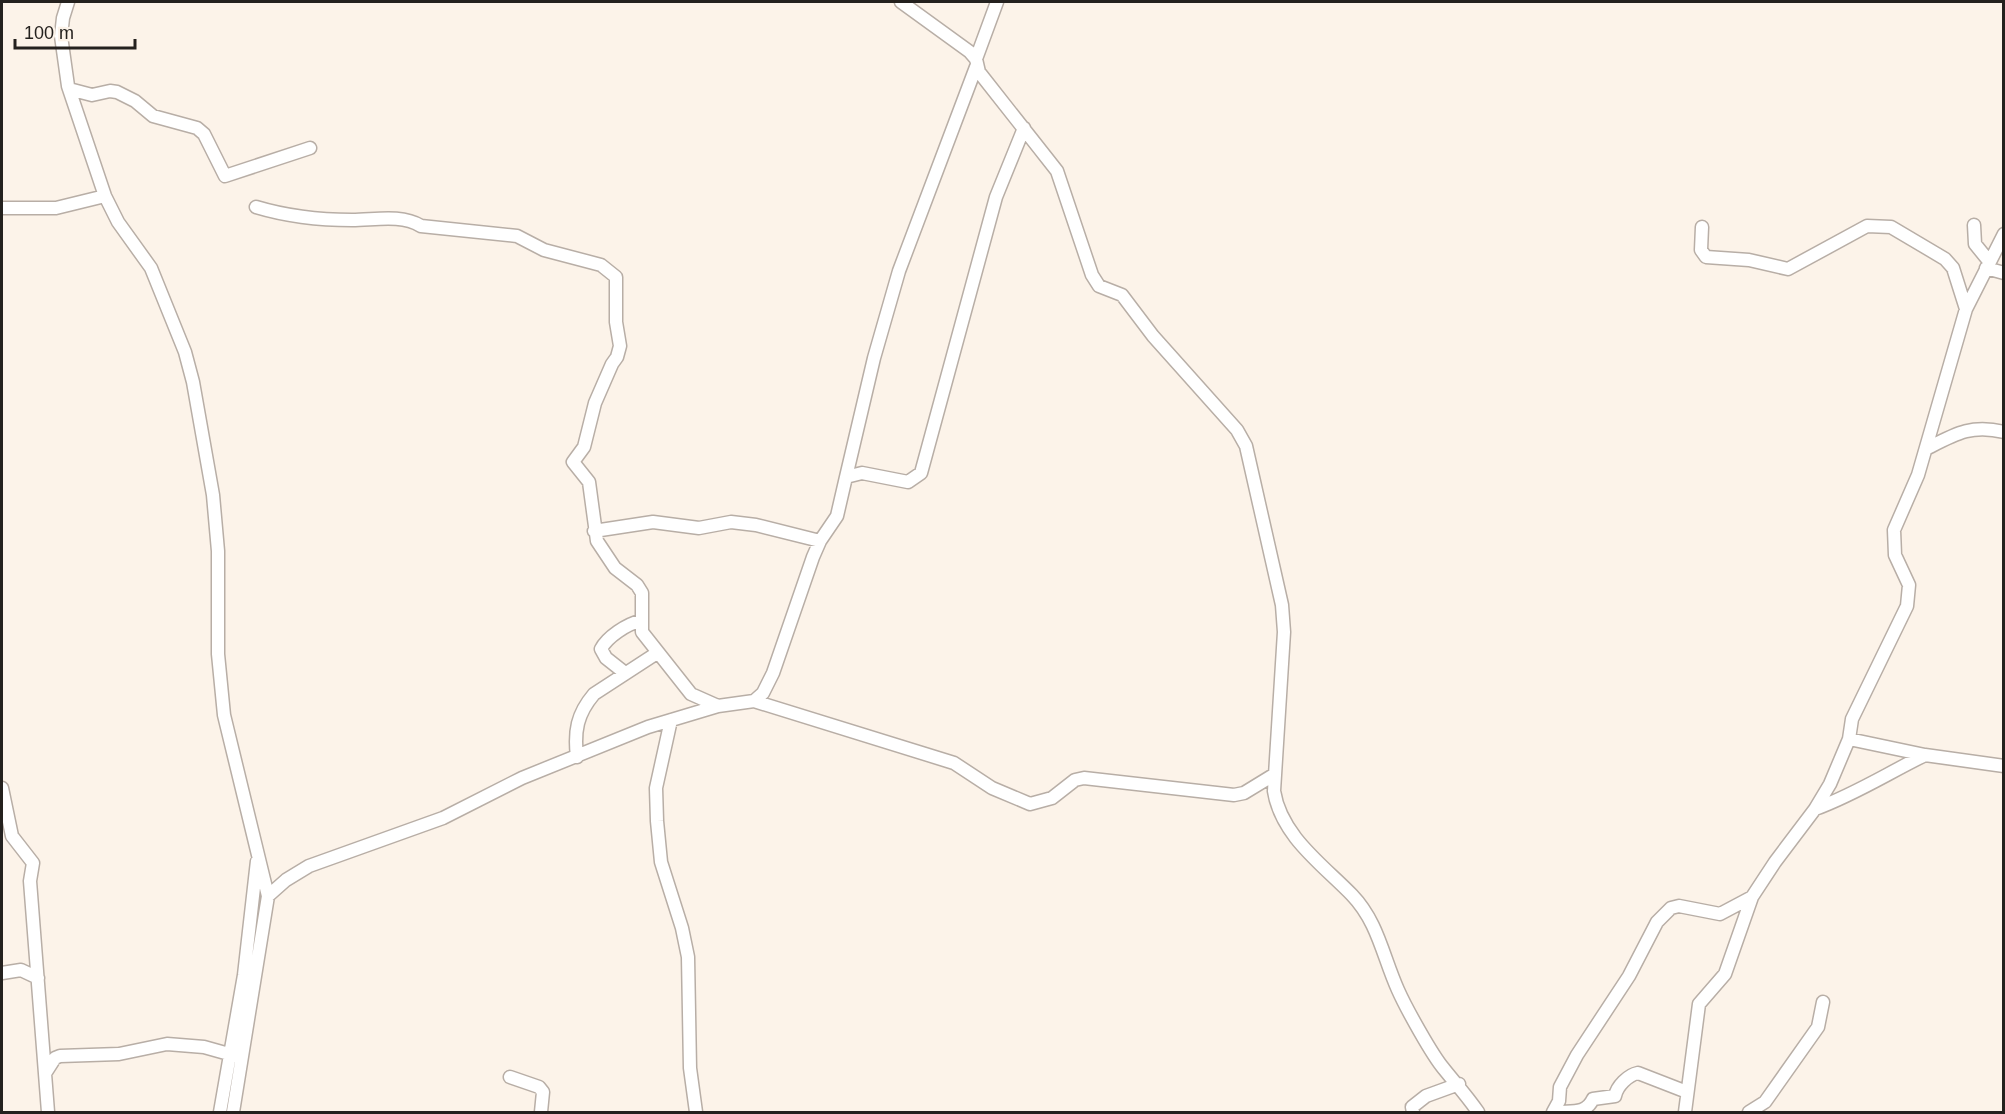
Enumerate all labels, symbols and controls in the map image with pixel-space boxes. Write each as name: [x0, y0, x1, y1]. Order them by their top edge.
scale bar: [15, 12, 135, 50]
text: 100 m: [24, 23, 74, 43]

